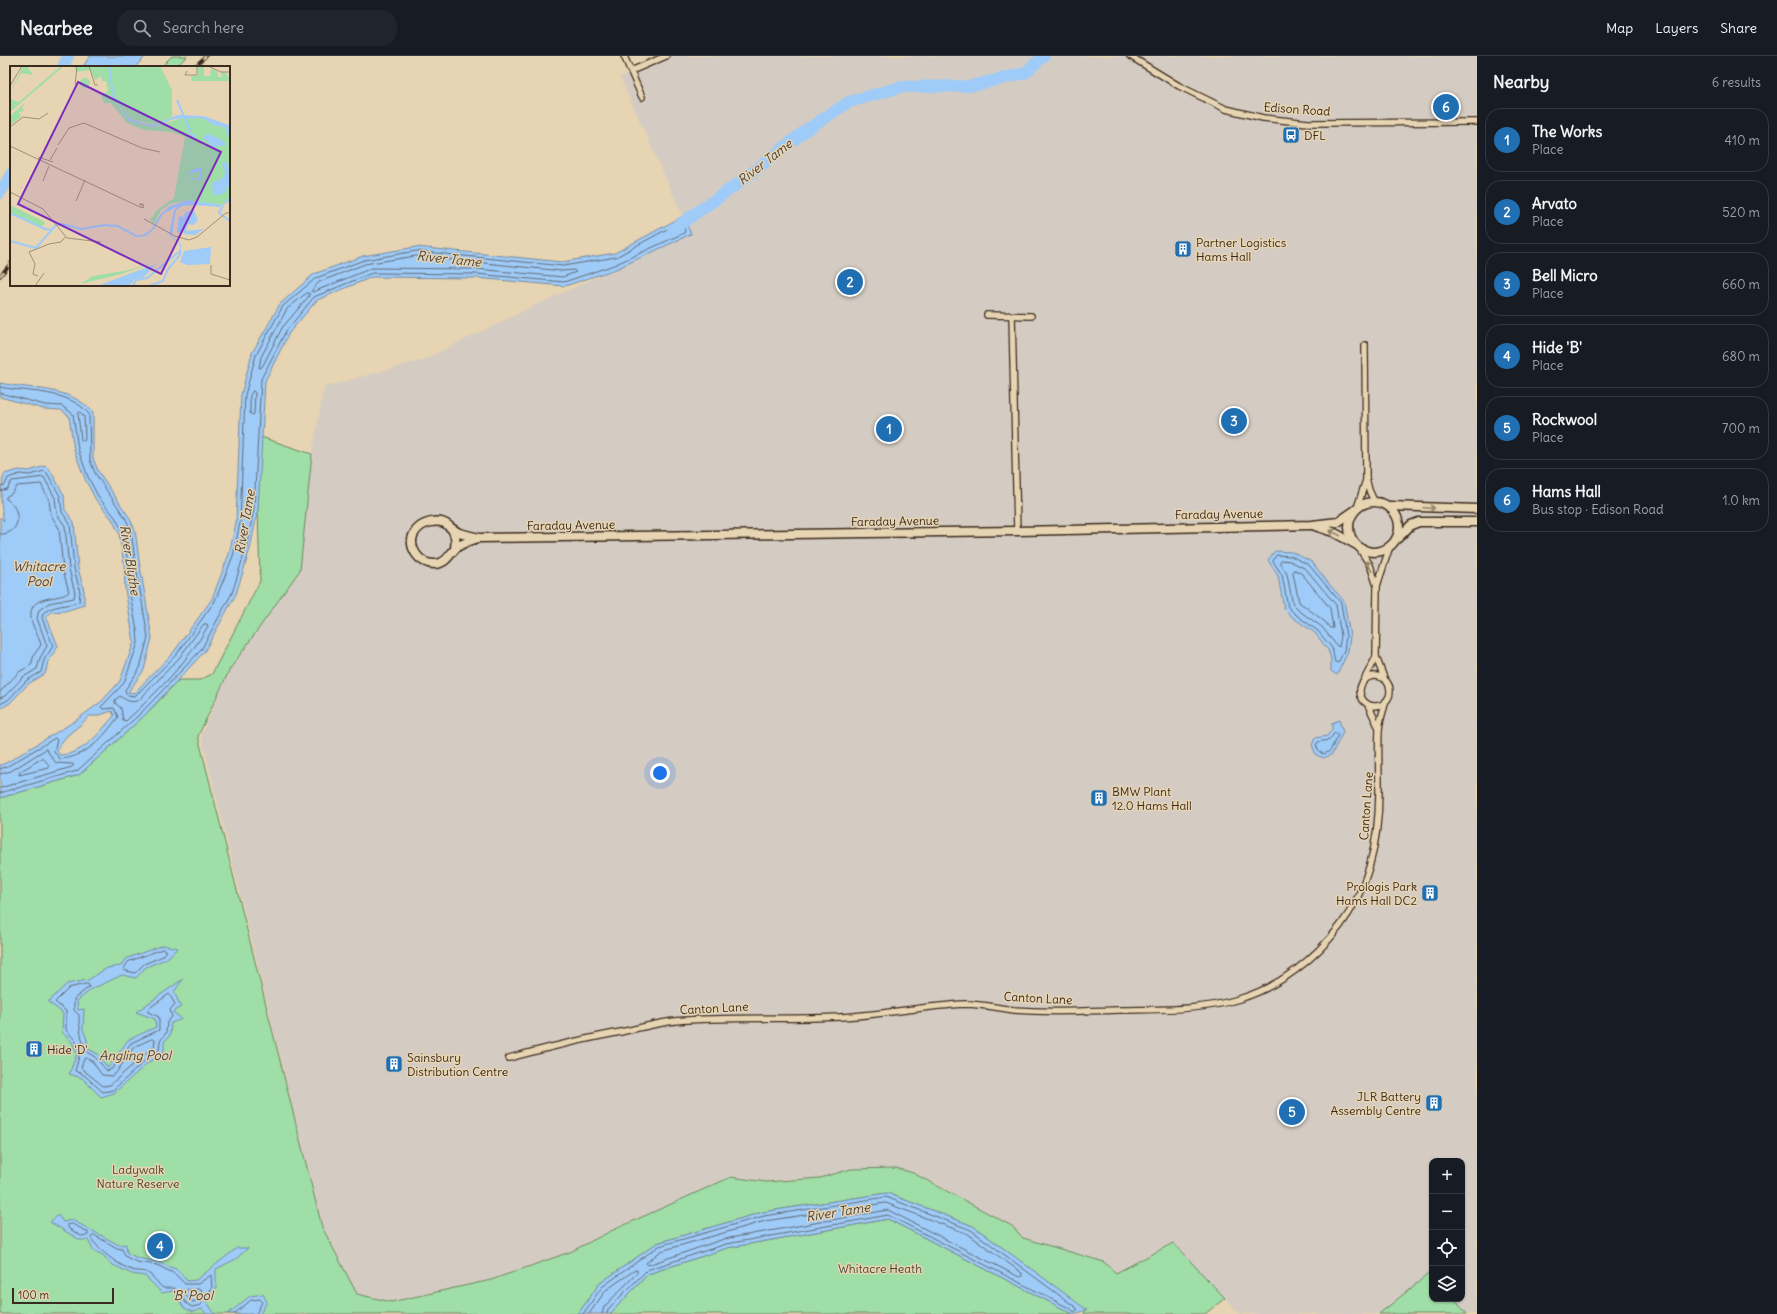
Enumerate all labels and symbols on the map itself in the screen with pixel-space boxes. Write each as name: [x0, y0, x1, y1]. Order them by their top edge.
inset map: [10, 66, 230, 286]
pin: 6: [1433, 92, 1459, 122]
street label: Edison Road: [1263, 99, 1331, 119]
bus stop icon: DFL: [1281, 125, 1301, 145]
place label: DFL: [1304, 128, 1326, 143]
water label: River Tame: [734, 135, 796, 189]
place label: Partner Logistics Hams Hall: [1196, 235, 1286, 264]
building icon: Partner Logistics Hams Hall: [1173, 239, 1193, 259]
water label: River Tame: [416, 247, 483, 271]
pin: 2: [837, 267, 863, 297]
pin: 3: [1221, 406, 1247, 436]
pin: 1: [876, 414, 902, 444]
water label: River Tame: [231, 488, 259, 555]
one-way arrow: [1422, 504, 1435, 512]
street label: Faraday Avenue: [1175, 506, 1263, 522]
street label: Faraday Avenue: [851, 513, 939, 529]
street label: Faraday Avenue: [527, 517, 615, 533]
water label: River Blythe: [116, 524, 144, 597]
one-way arrow: [1330, 529, 1342, 536]
water label: Whitacre Pool: [13, 558, 66, 590]
one-way arrow: [1365, 561, 1372, 573]
your location: [650, 763, 670, 783]
street label: Canton Lane: [1356, 771, 1376, 841]
place label: BMW Plant 12.0 Hams Hall: [1112, 784, 1192, 813]
building icon: BMW Plant 12.0 Hams Hall: [1089, 788, 1109, 808]
place label: Prologis Park Hams Hall DC2: [1336, 879, 1417, 908]
building icon: Prologis Park Hams Hall DC2: [1420, 883, 1440, 903]
street label: Canton Lane: [1003, 989, 1073, 1007]
street label: Canton Lane: [679, 999, 749, 1017]
building icon: Hide 'D': [24, 1039, 44, 1059]
place label: Hide 'D': [47, 1042, 88, 1057]
water label: Angling Pool: [99, 1047, 173, 1064]
place label: Sainsbury Distribution Centre: [407, 1050, 508, 1079]
building icon: Sainsbury Distribution Centre: [384, 1054, 404, 1074]
place label: JLR Battery Assembly Centre: [1330, 1089, 1421, 1118]
building icon: JLR Battery Assembly Centre: [1424, 1093, 1444, 1113]
pin: 5: [1279, 1097, 1305, 1127]
park label: Ladywalk Nature Reserve: [97, 1162, 179, 1191]
water label: River Tame: [805, 1198, 872, 1225]
pin: 4: [147, 1231, 173, 1261]
park label: Whitacre Heath: [838, 1261, 922, 1276]
scale bar: [12, 1286, 114, 1305]
water label: 'B' Pool: [171, 1287, 215, 1304]

